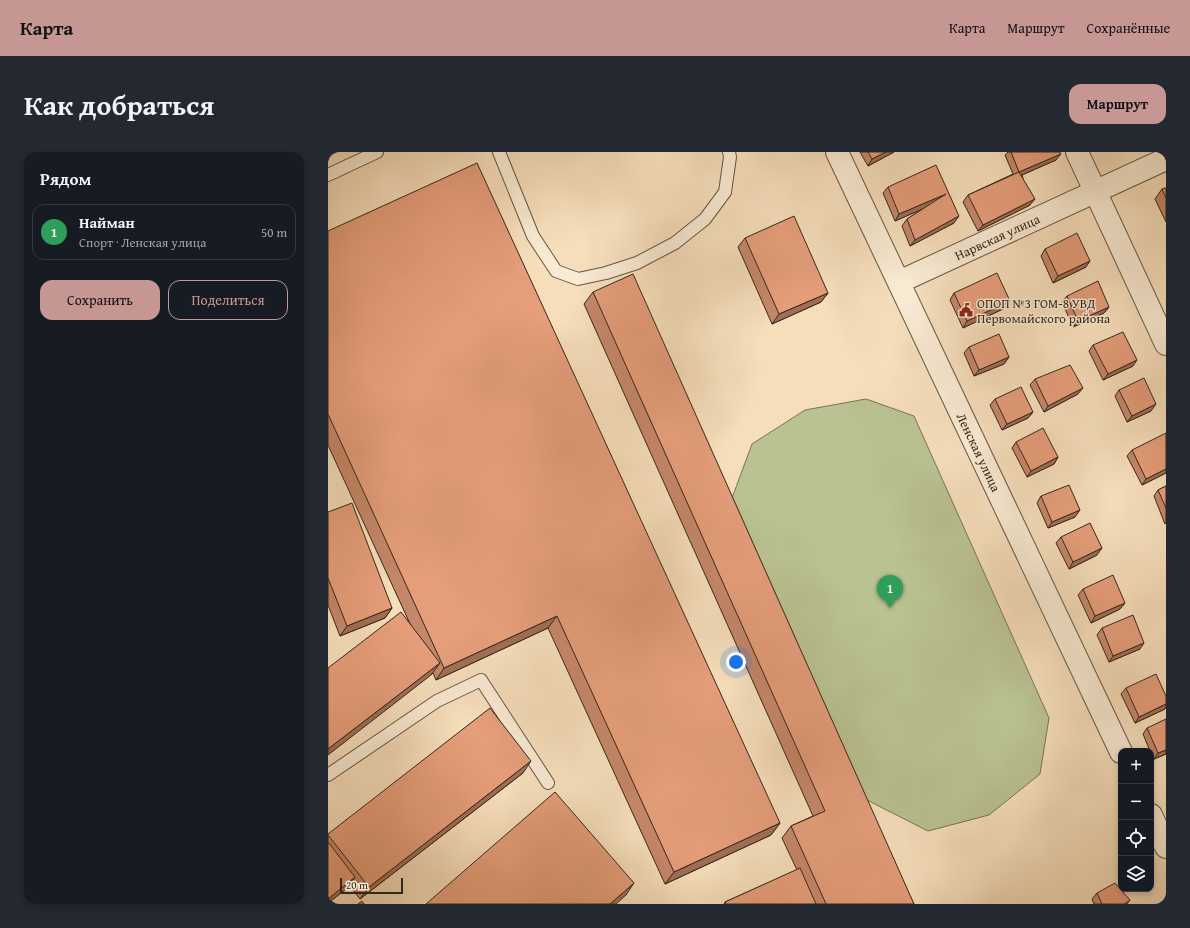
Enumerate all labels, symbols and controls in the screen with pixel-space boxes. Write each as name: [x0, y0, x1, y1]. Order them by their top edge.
text: Карта: [20, 14, 73, 42]
text: Карта: [949, 18, 985, 38]
text: Маршрут: [1007, 18, 1065, 38]
text: Сохранённые: [1087, 18, 1170, 38]
text: Как добраться: [24, 84, 214, 125]
button: Маршрут: [1069, 84, 1166, 124]
text: Рядом: [40, 166, 91, 191]
street label: Нарвская улица: [952, 209, 1043, 265]
text: Найман: [79, 212, 135, 233]
text: 1: [51, 223, 57, 242]
text: 50 m: [261, 223, 287, 242]
text: Спорт · Ленская улица: [79, 233, 206, 252]
button: Сохранить: [40, 280, 160, 320]
button: Поделиться: [168, 280, 288, 320]
place label: ОПОП №3 ГОМ-8 УВД Первомайского района: [977, 294, 1111, 328]
public building icon: ОПОП №3 ГОМ-8 УВД Первомайского района: [958, 302, 974, 318]
street label: Ленская улица: [952, 409, 1006, 495]
pin: 1: [877, 575, 903, 608]
your location: [726, 652, 746, 672]
map controls: [1118, 748, 1154, 892]
button: +: [1118, 748, 1154, 784]
button: −: [1118, 784, 1154, 820]
button: locate: [1118, 820, 1154, 856]
button: layers: [1118, 856, 1154, 892]
scale bar: [340, 876, 403, 895]
text: 20 m: [346, 877, 368, 893]

